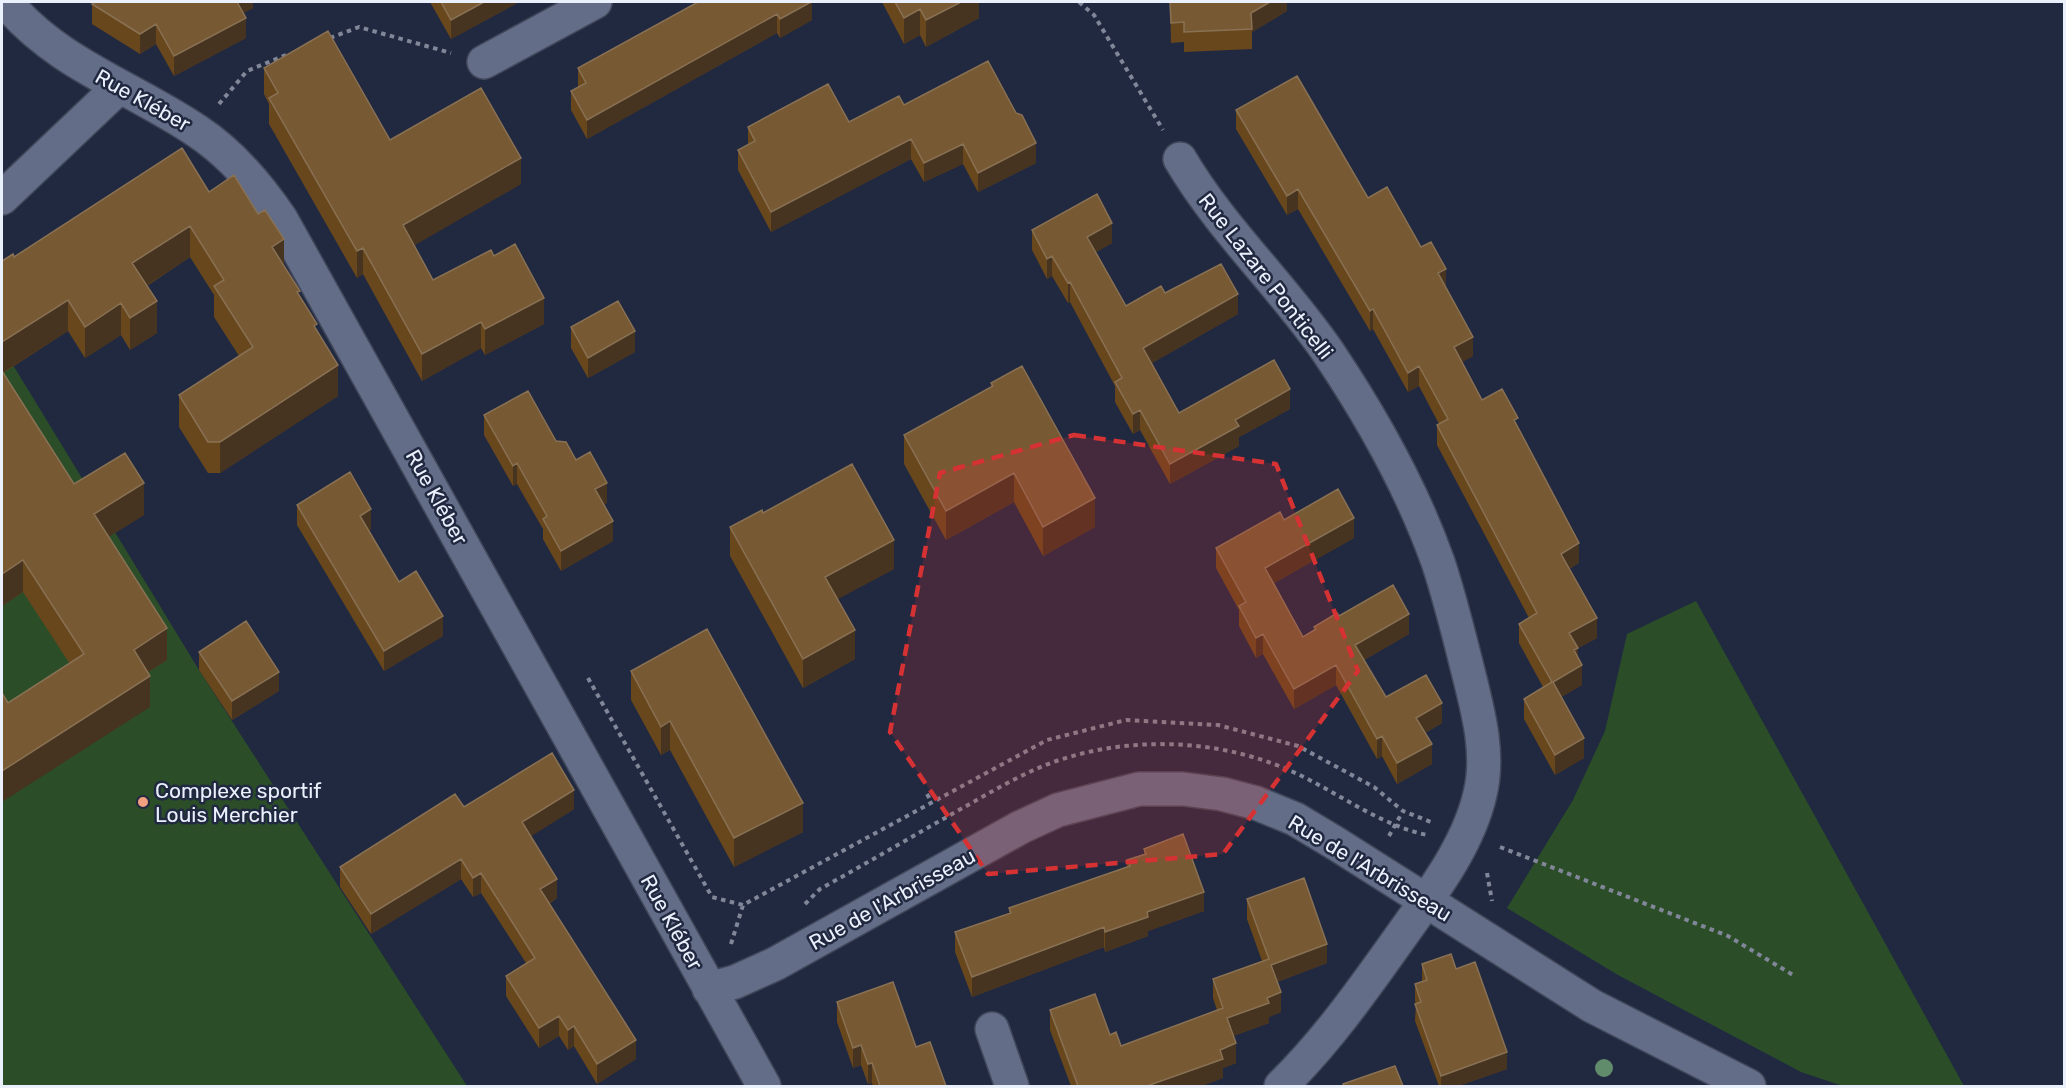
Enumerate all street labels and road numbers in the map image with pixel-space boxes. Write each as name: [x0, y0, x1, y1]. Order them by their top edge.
street label: Rue Kléber: [91, 64, 195, 136]
street label: Rue Lazare Ponticelli: [1193, 188, 1339, 364]
street label: Rue Kléber: [401, 445, 473, 549]
street label: Rue de l'Arbrisseau: [1284, 809, 1456, 927]
street label: Rue de l'Arbrisseau: [805, 843, 979, 955]
street label: Rue Kléber: [636, 870, 708, 974]

